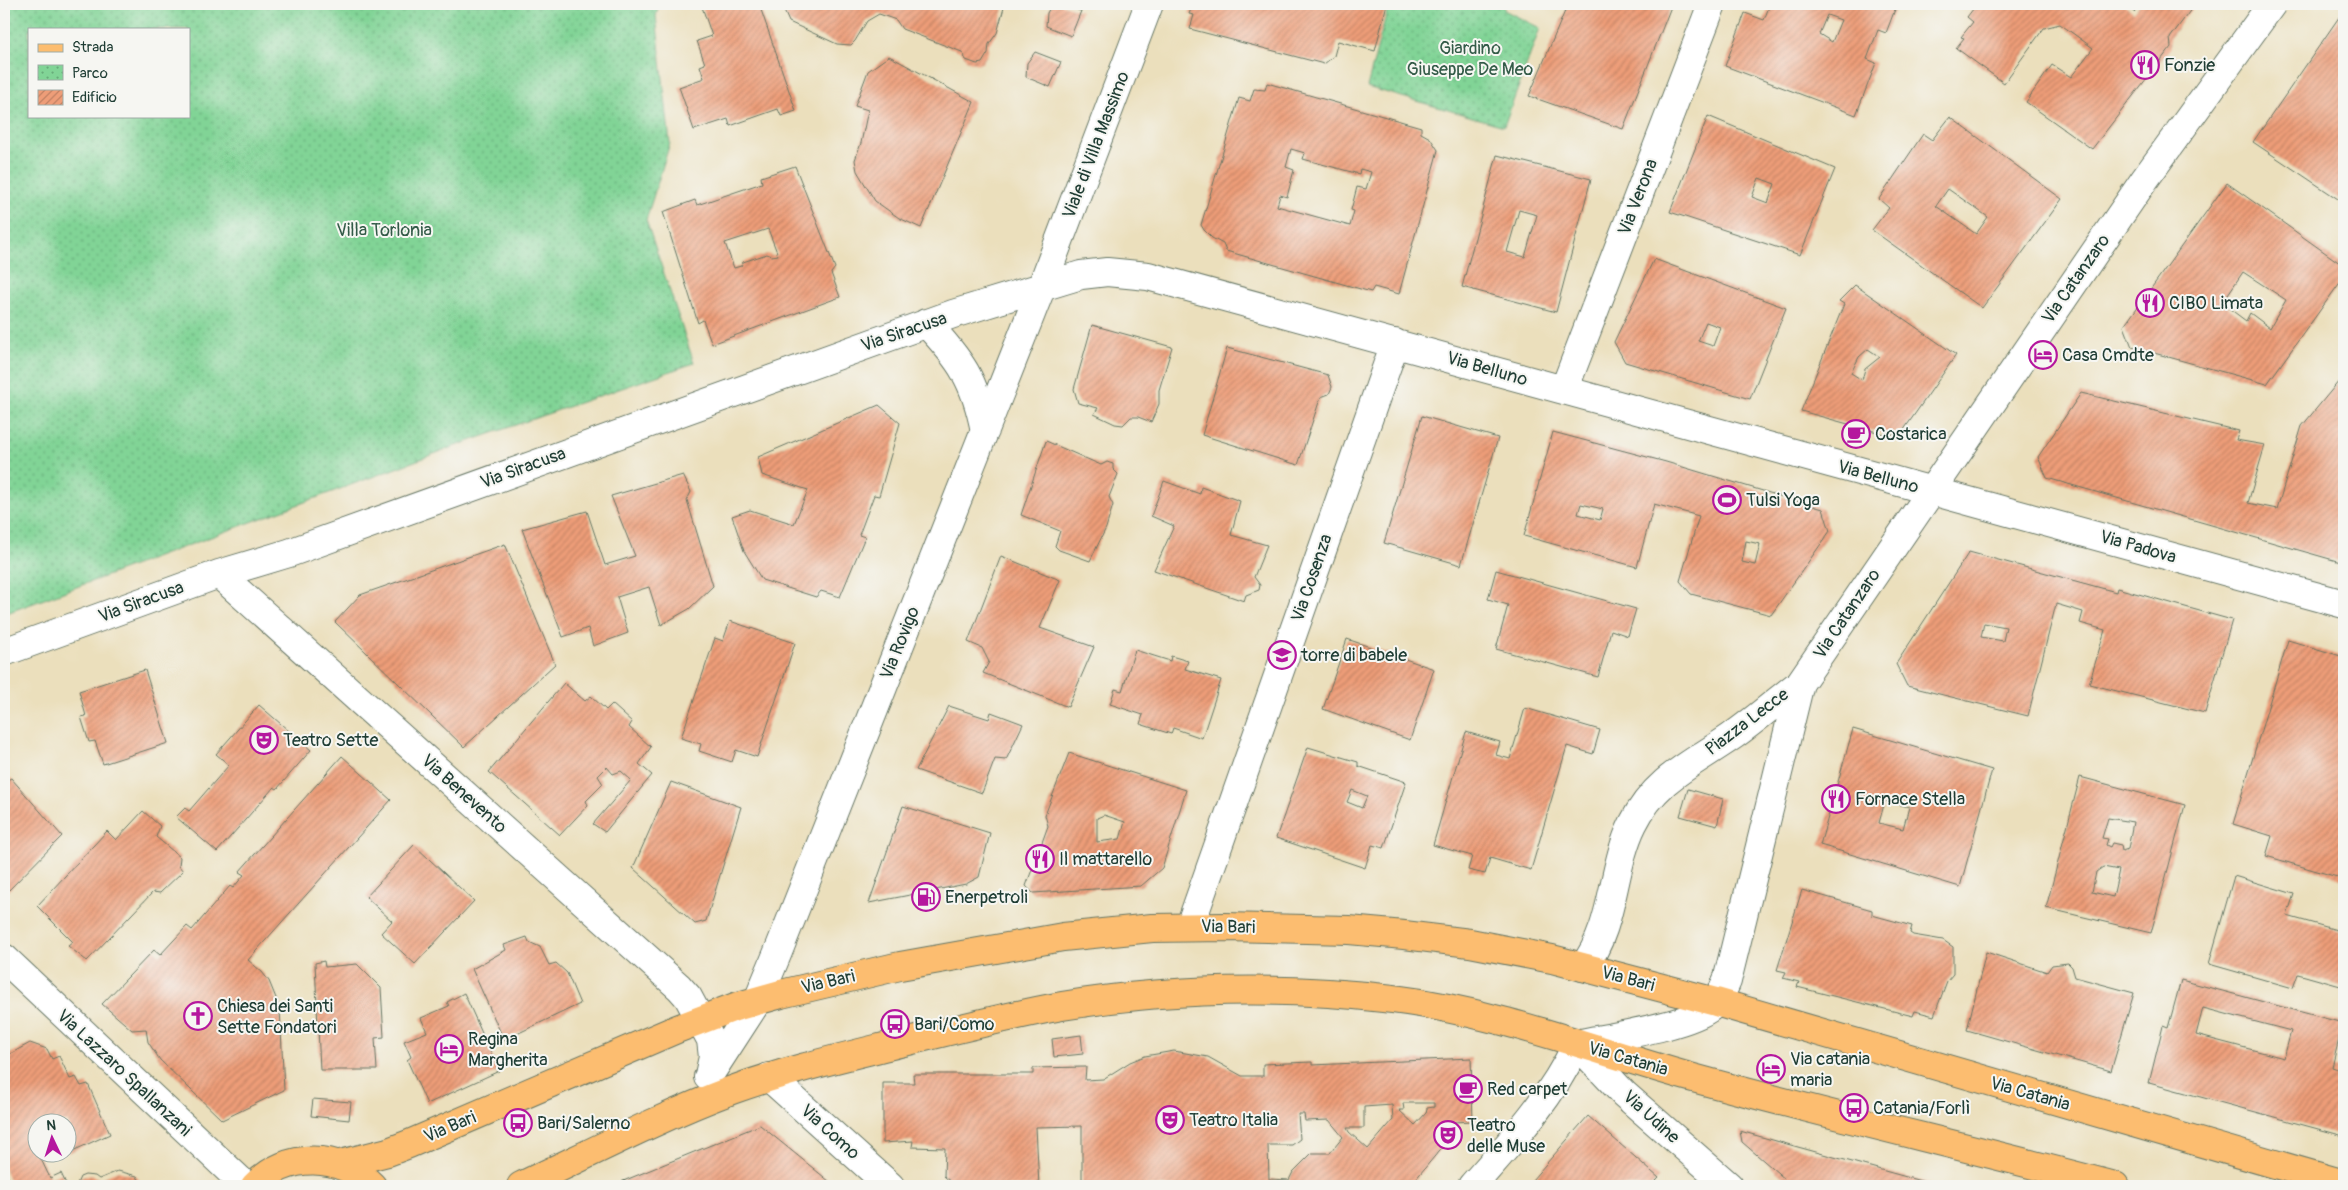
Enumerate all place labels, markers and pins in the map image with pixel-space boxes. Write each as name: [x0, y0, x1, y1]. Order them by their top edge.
restaurant icon: Fonzie: [2130, 50, 2160, 80]
place label: Fonzie: [2164, 54, 2215, 77]
restaurant icon: CIBO Limata: [2135, 288, 2165, 318]
place label: CIBO Limata: [2169, 292, 2263, 315]
hotel icon: Casa Cmdte: [2028, 340, 2058, 370]
place label: Casa Cmdte: [2062, 344, 2154, 367]
cafe icon: Costarica: [1841, 419, 1871, 449]
place label: Costarica: [1875, 423, 1947, 446]
sports icon: Tulsi Yoga: [1712, 485, 1742, 515]
place label: Tulsi Yoga: [1746, 489, 1820, 512]
school or university icon: torre di babele: [1267, 640, 1297, 670]
place label: torre di babele: [1300, 644, 1407, 667]
theatre icon: Teatro Sette: [249, 725, 279, 755]
place label: Teatro Sette: [283, 729, 378, 752]
restaurant icon: Fornace Stella: [1821, 784, 1851, 814]
place label: Fornace Stella: [1855, 788, 1965, 811]
restaurant icon: Il mattarello: [1025, 844, 1055, 874]
place label: Il mattarello: [1059, 848, 1152, 871]
fuel station icon: Enerpetroli: [911, 882, 941, 912]
place label: Enerpetroli: [945, 886, 1028, 909]
place label: Chiesa dei Santi Sette Fondatori: [217, 995, 336, 1039]
church icon: Chiesa dei Santi Sette Fondatori: [183, 1001, 213, 1031]
bus stop icon: Bari/Como: [880, 1009, 910, 1039]
place label: Bari/Como: [914, 1013, 995, 1036]
place label: Regina Margherita: [468, 1028, 548, 1072]
hotel icon: Regina Margherita: [434, 1034, 464, 1064]
place label: Via catania maria: [1790, 1048, 1870, 1092]
hotel icon: Via catania maria: [1756, 1054, 1786, 1084]
cafe icon: Red carpet: [1453, 1074, 1483, 1104]
place label: Red carpet: [1487, 1078, 1568, 1101]
bus stop icon: Catania/Forlì: [1839, 1093, 1869, 1123]
place label: Catania/Forlì: [1873, 1097, 1970, 1120]
theatre icon: Teatro Italia: [1155, 1105, 1185, 1135]
bus stop icon: Bari/Salerno: [503, 1108, 533, 1138]
place label: Teatro Italia: [1189, 1109, 1278, 1132]
place label: Bari/Salerno: [537, 1112, 631, 1135]
place label: Teatro delle Muse: [1467, 1114, 1545, 1158]
theatre icon: Teatro delle Muse: [1433, 1120, 1463, 1150]

